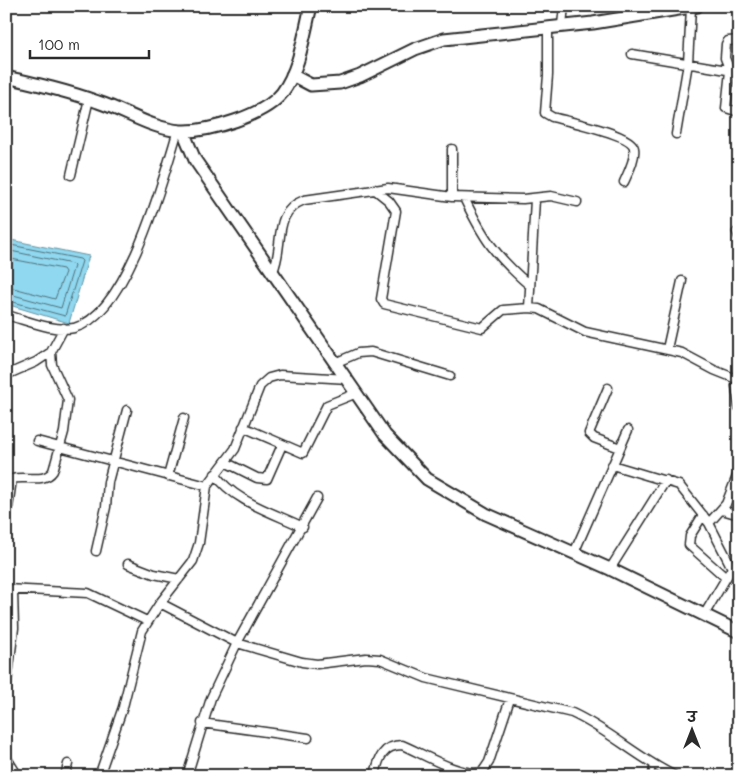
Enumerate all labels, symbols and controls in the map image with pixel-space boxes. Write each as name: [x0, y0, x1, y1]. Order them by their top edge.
scale bar: [30, 28, 149, 60]
text: 100 m: [38, 34, 80, 54]
north arrow: [668, 704, 718, 754]
text: उ: [685, 707, 698, 726]

